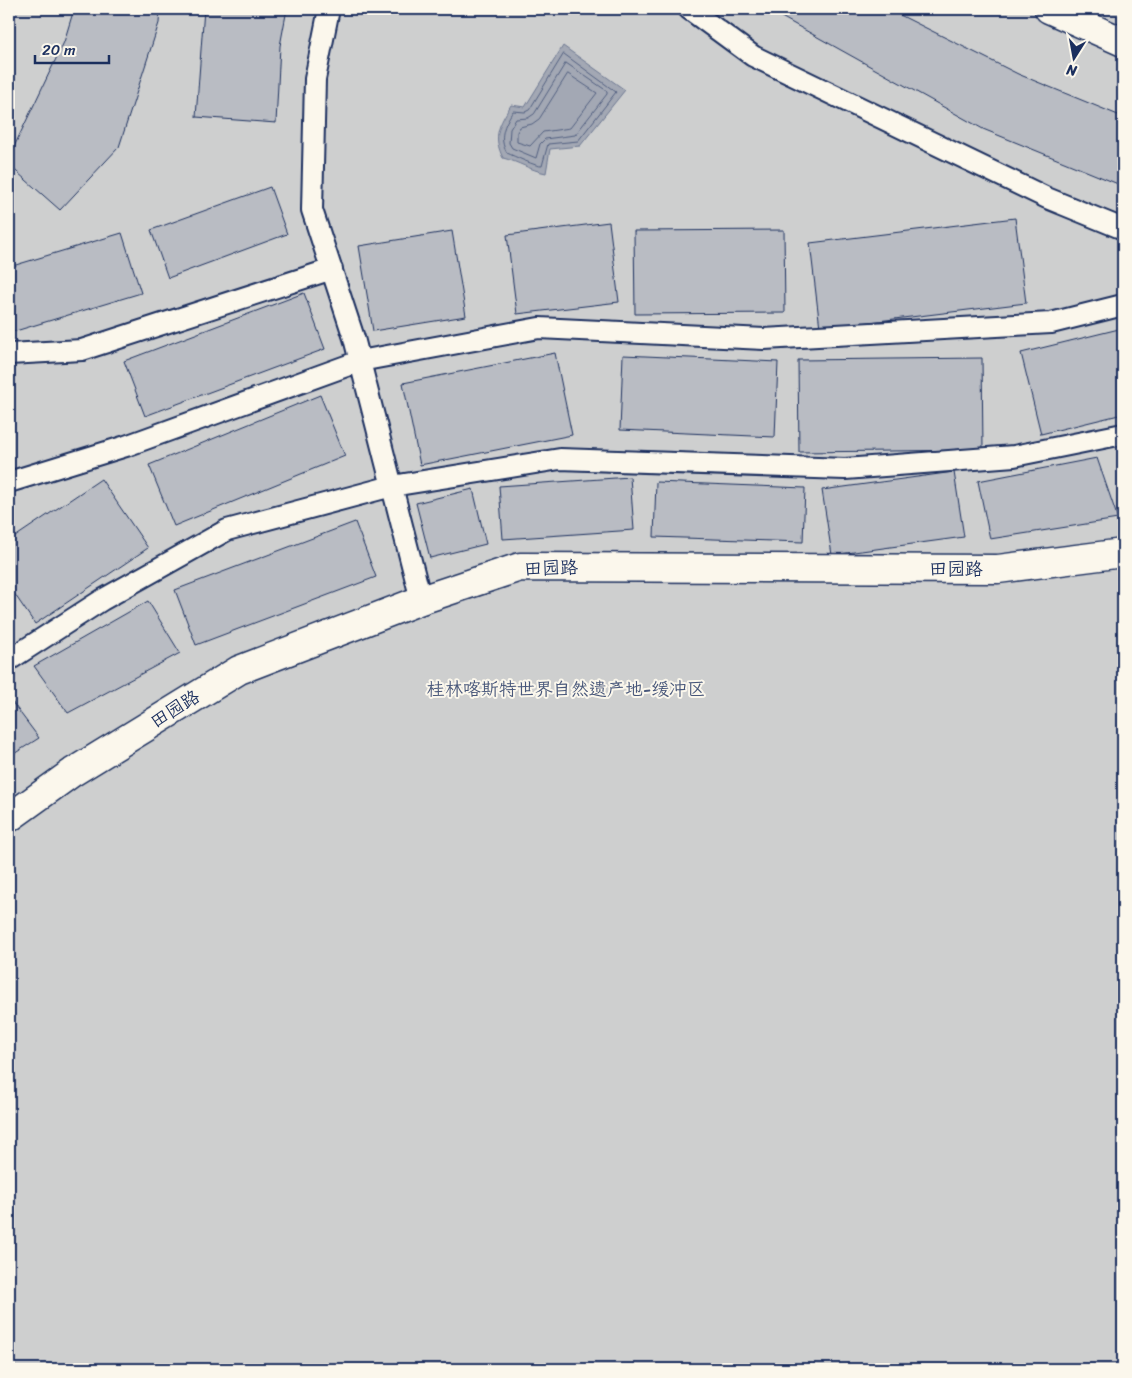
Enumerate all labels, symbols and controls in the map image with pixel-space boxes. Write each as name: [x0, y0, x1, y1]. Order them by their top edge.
scale bar: [35, 32, 109, 64]
north arrow: [1050, 32, 1100, 82]
text: 20 m: [42, 37, 76, 63]
text: N: [1064, 57, 1080, 84]
street label: 田园路: [523, 551, 579, 585]
street label: 田园路: [929, 553, 983, 585]
park label: 桂林喀斯特世界自然遗产地-缓冲区: [427, 673, 705, 705]
street label: 田园路: [144, 681, 206, 737]

